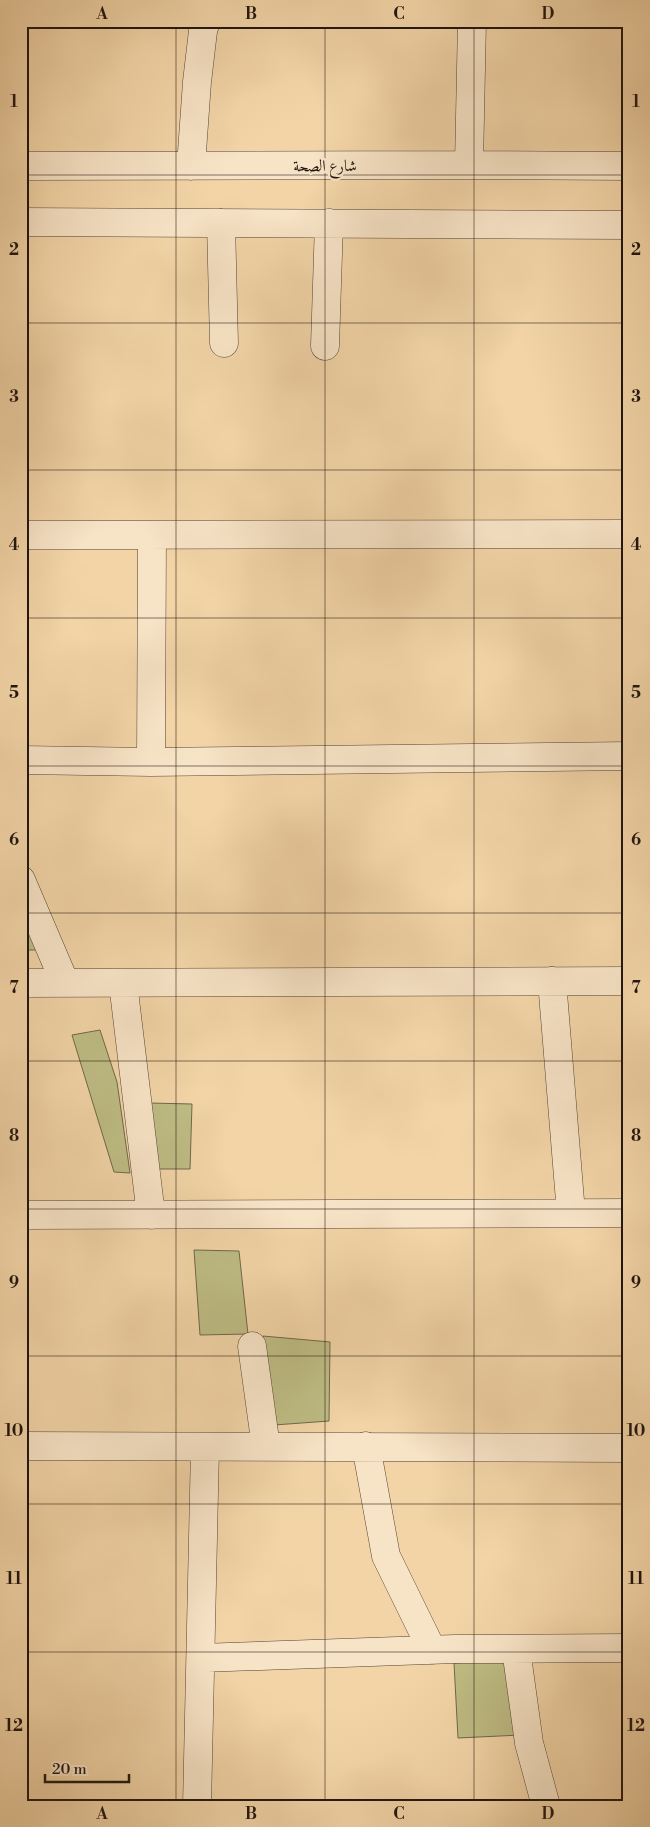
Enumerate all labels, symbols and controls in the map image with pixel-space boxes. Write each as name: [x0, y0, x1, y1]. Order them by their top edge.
text: A: [95, 4, 108, 24]
text: B: [245, 4, 257, 24]
text: C: [393, 4, 405, 24]
text: D: [542, 4, 555, 24]
text: 1: [10, 92, 18, 112]
text: 1: [632, 92, 640, 112]
street label: شارع الصحة: [293, 156, 357, 179]
text: 2: [9, 240, 19, 260]
text: 2: [631, 240, 641, 260]
text: 3: [9, 387, 19, 407]
text: 3: [631, 387, 641, 407]
text: 4: [9, 535, 20, 555]
text: 4: [631, 535, 642, 555]
text: 5: [9, 683, 19, 703]
text: 5: [631, 683, 641, 703]
text: 6: [9, 830, 19, 850]
text: 6: [631, 830, 641, 850]
text: 7: [9, 978, 19, 998]
text: 7: [631, 978, 641, 998]
text: 8: [9, 1126, 19, 1146]
text: 8: [631, 1126, 641, 1146]
text: 9: [9, 1273, 19, 1293]
text: 9: [631, 1273, 641, 1293]
text: 10: [5, 1421, 23, 1441]
text: 10: [627, 1421, 645, 1441]
text: 11: [6, 1569, 22, 1589]
text: 11: [628, 1569, 644, 1589]
text: 12: [5, 1716, 23, 1736]
text: 12: [627, 1716, 645, 1736]
scale bar: [45, 1752, 129, 1784]
text: 20 m: [52, 1760, 87, 1779]
text: A: [95, 1804, 108, 1824]
text: B: [245, 1804, 257, 1824]
text: C: [393, 1804, 405, 1824]
text: D: [542, 1804, 555, 1824]

